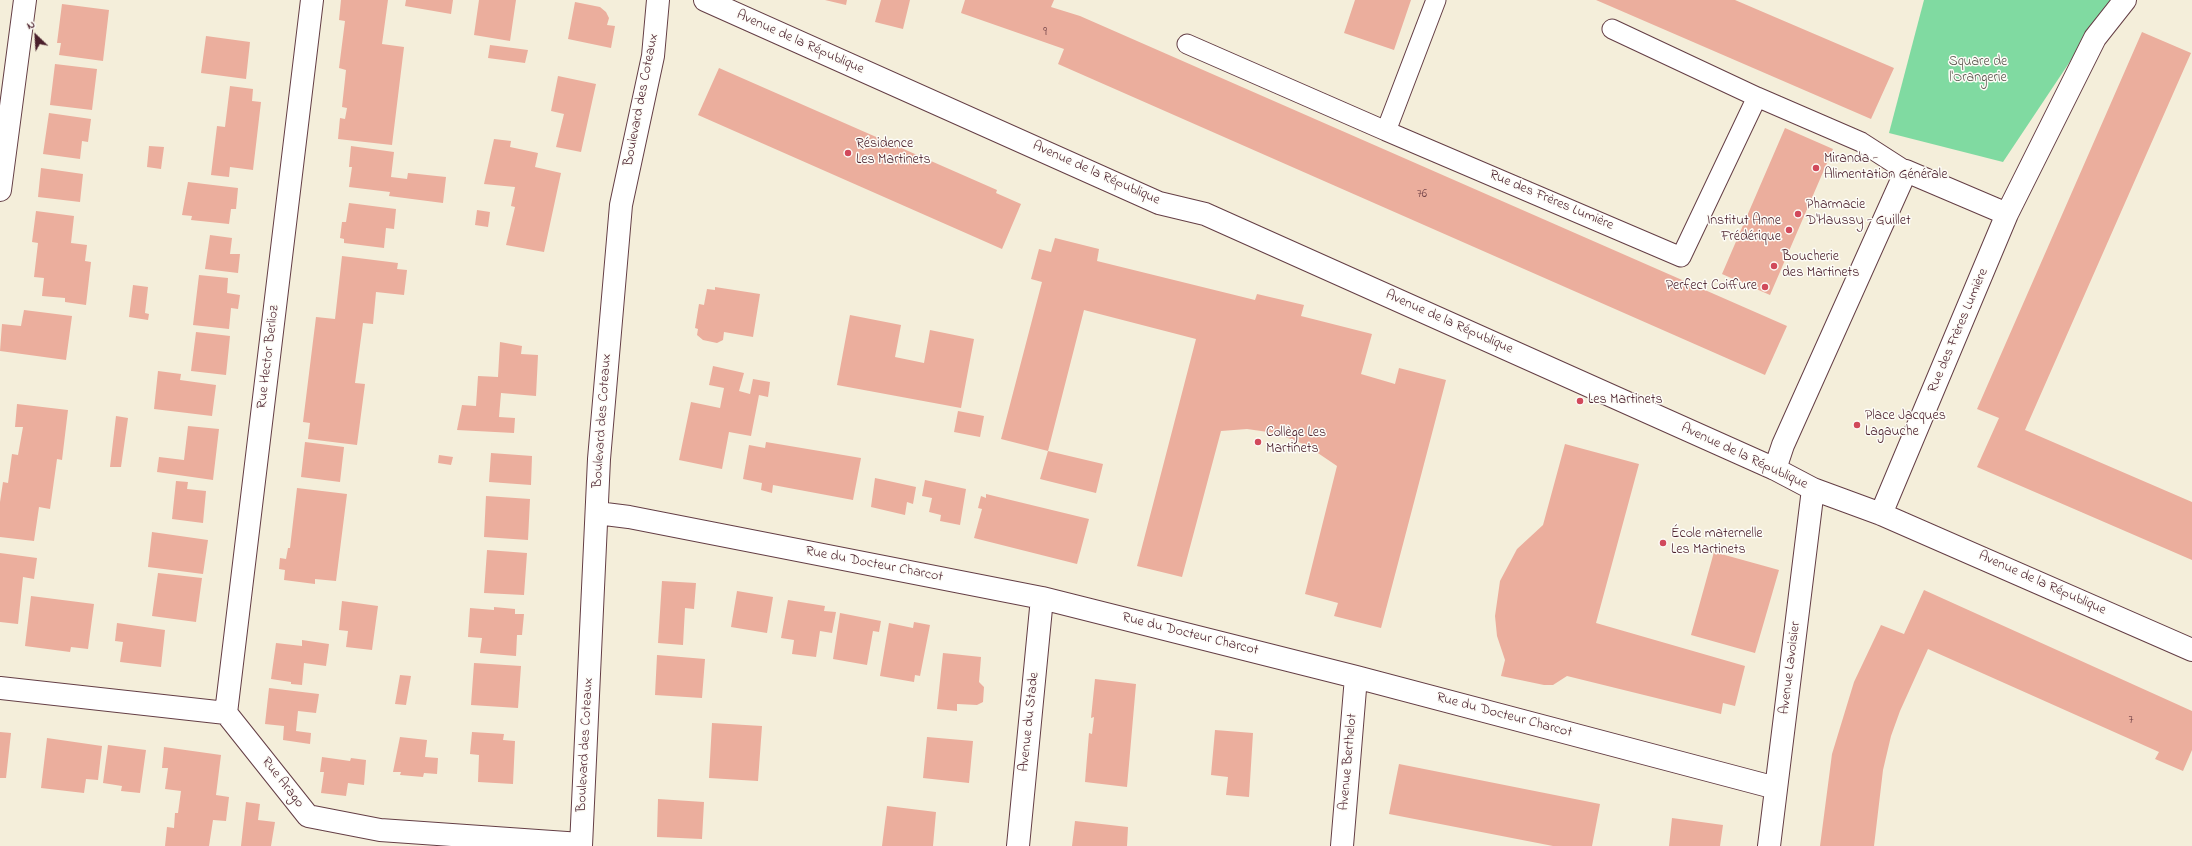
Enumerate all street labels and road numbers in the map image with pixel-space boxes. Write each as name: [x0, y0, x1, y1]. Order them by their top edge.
street label: Avenue de la République: [734, 7, 866, 79]
street label: Boulevard des Coteaux: [621, 32, 663, 168]
street label: Avenue de la République: [1030, 138, 1162, 210]
street label: Rue des Frères Lumière: [1486, 167, 1616, 235]
street label: Rue des Frères Lumière: [1925, 266, 1993, 396]
street label: Avenue de la République: [1383, 287, 1515, 359]
street label: Rue Hector Berlioz: [254, 304, 284, 410]
street label: Boulevard des Coteaux: [590, 353, 616, 489]
street label: Avenue de la République: [1678, 420, 1810, 494]
street label: Rue du Docteur Charcot: [804, 543, 944, 587]
street label: Avenue de la République: [1976, 548, 2108, 620]
street label: Rue du Docteur Charcot: [1120, 610, 1260, 660]
street label: Avenue Lavoisier: [1777, 621, 1805, 715]
street label: Avenue du Stade: [1016, 671, 1044, 773]
street label: Boulevard des Coteaux: [574, 677, 598, 813]
street label: Rue du Docteur Charcot: [1434, 690, 1574, 742]
street label: Avenue Berthelot: [1336, 713, 1362, 811]
street label: Rue Arago: [257, 754, 307, 812]

